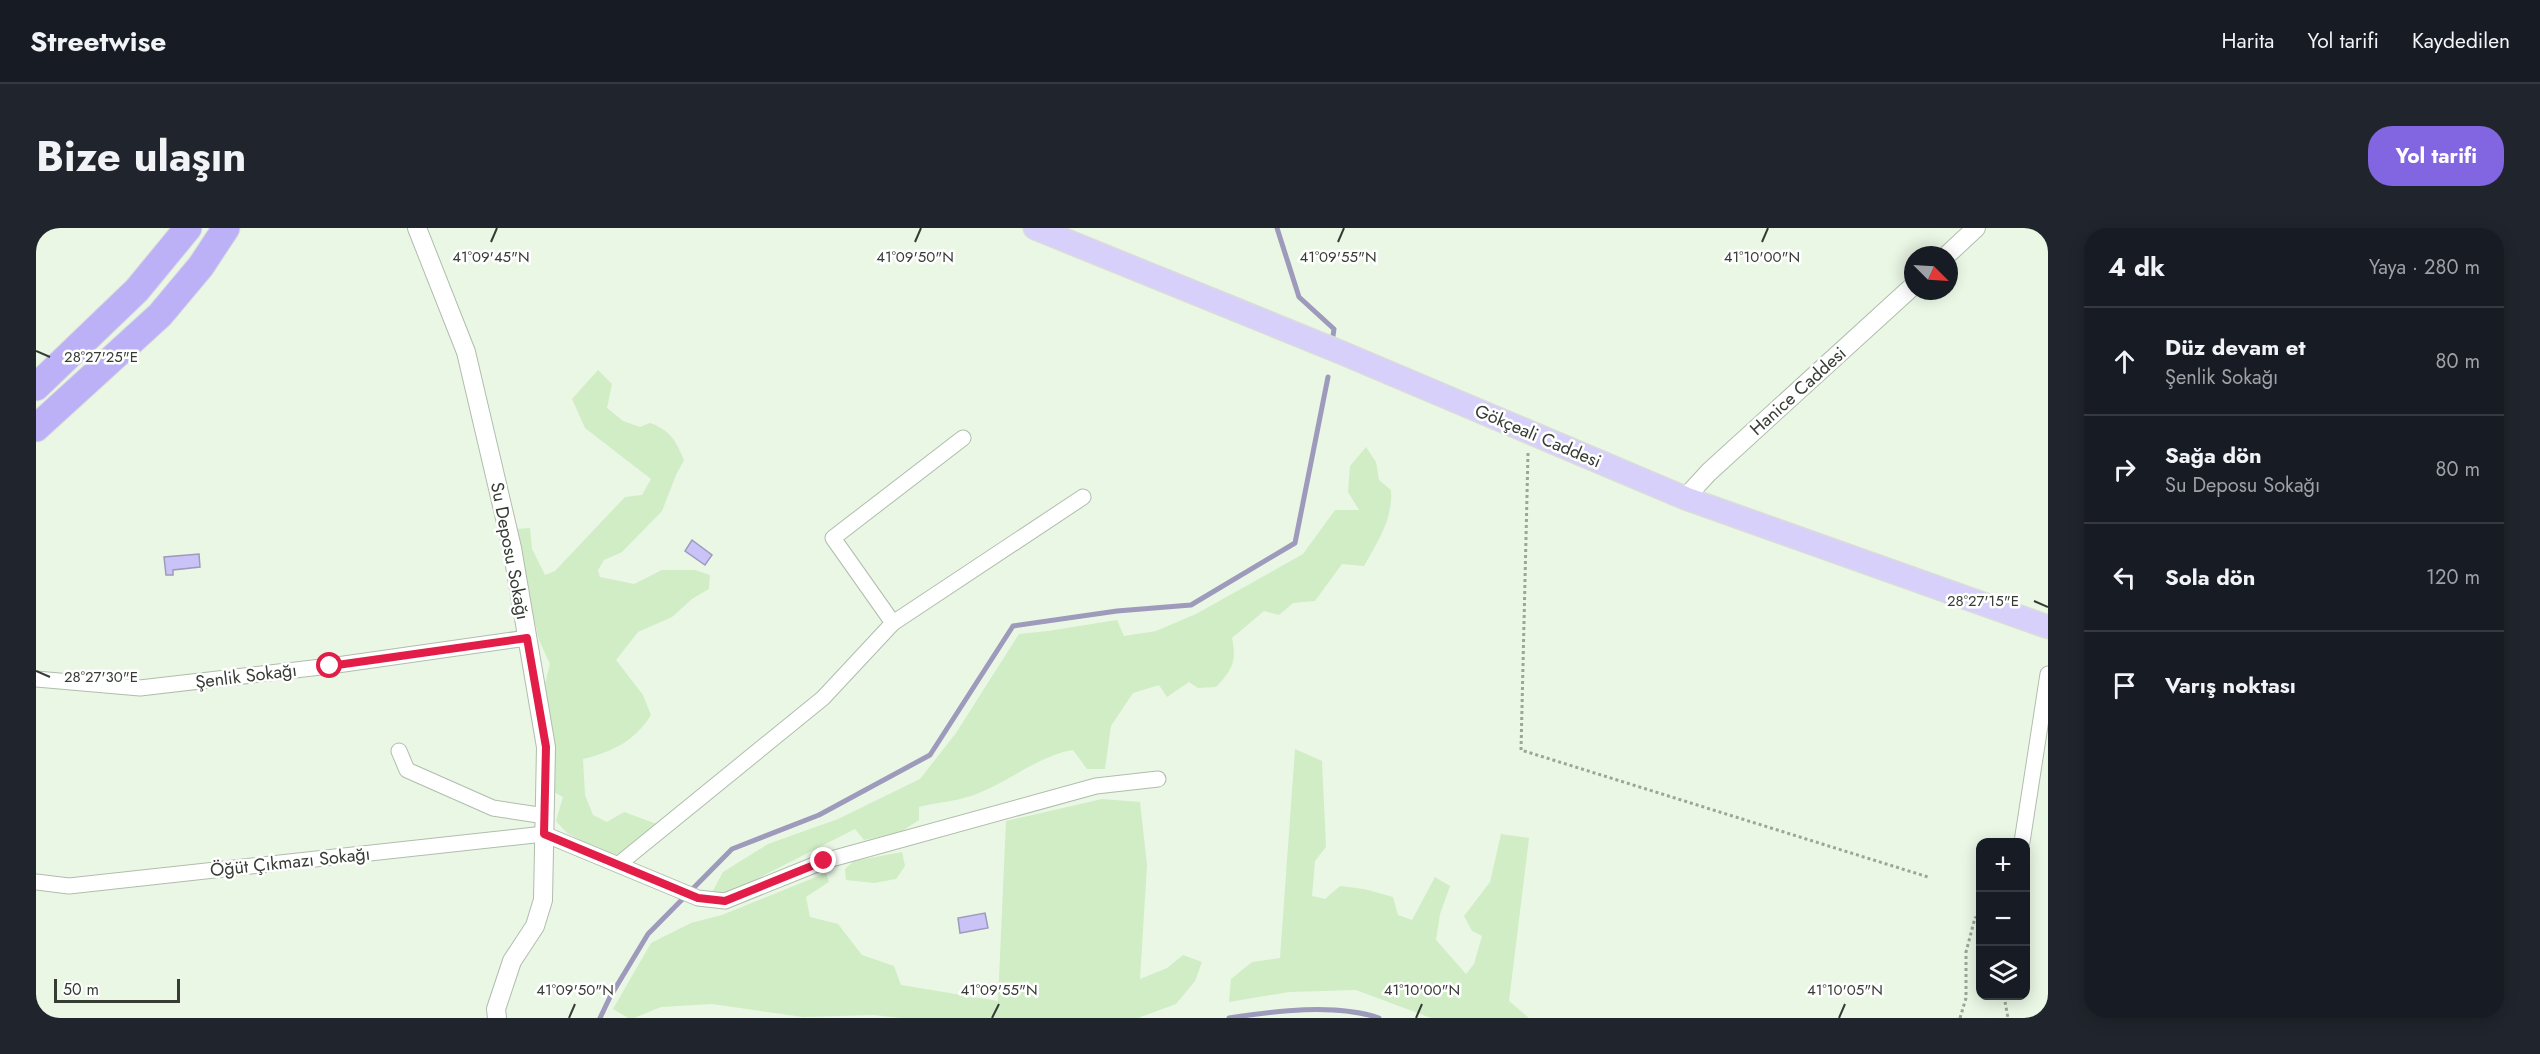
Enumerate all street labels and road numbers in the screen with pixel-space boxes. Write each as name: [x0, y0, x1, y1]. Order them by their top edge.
street label: Hanice Caddesi: [1744, 341, 1852, 441]
street label: Gökçeali Caddesi: [1471, 398, 1605, 474]
street label: Su Deposu Sokağı: [484, 480, 536, 622]
street label: Şenlik Sokağı: [194, 657, 298, 695]
street label: Öğüt Çıkmazı Sokağı: [209, 841, 371, 883]

